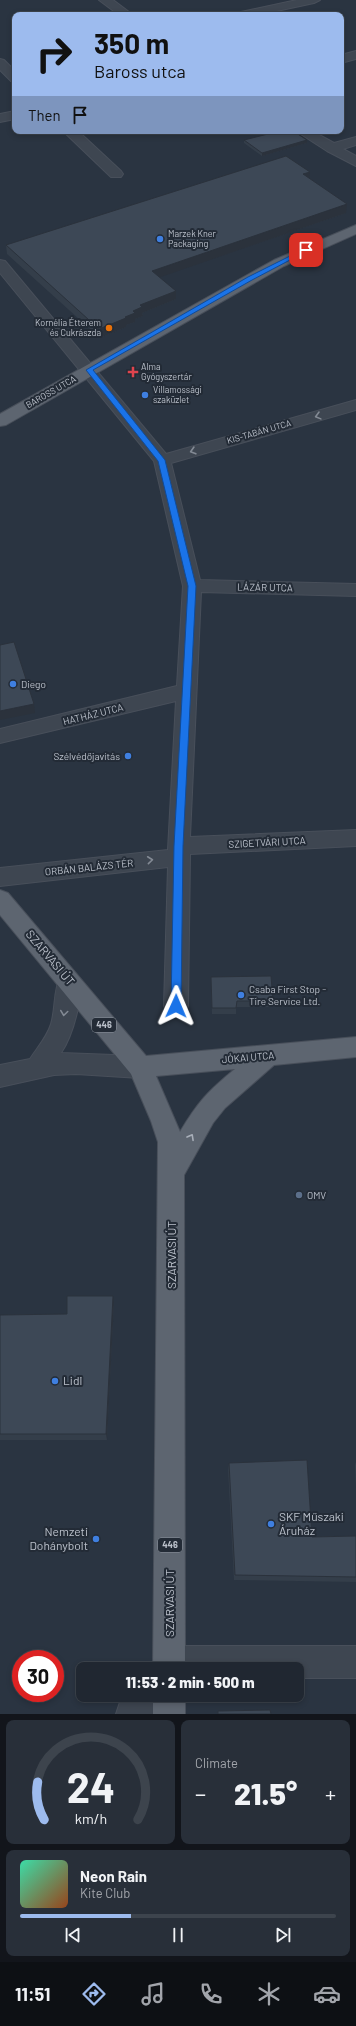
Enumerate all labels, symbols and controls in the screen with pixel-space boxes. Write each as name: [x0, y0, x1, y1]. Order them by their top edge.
text: 350 m: [94, 26, 169, 60]
icon: right: [28, 28, 80, 80]
text: Baross utca: [94, 60, 186, 82]
icon: arrive: [69, 104, 91, 126]
text: Then: [28, 106, 61, 124]
place label: Marzek Kner Packaging: [168, 228, 217, 249]
pin: [289, 233, 323, 267]
marker: Marzek Kner Packaging: [155, 234, 165, 244]
icon: arrive: [295, 239, 317, 261]
place label: Kornélia Étterem és Cukrászda: [35, 317, 101, 338]
marker: Kornélia Étterem és Cukrászda: [104, 323, 114, 333]
place label: Alma Gyógyszertár: [141, 361, 192, 382]
marker: Alma Gyógyszertár: [128, 367, 138, 377]
street label: BAROSS UTCA: [24, 373, 78, 410]
place label: Villamossági szaküzlet: [153, 384, 202, 405]
marker: Villamossági szaküzlet: [140, 390, 150, 400]
one-way arrow: [315, 411, 322, 419]
street label: KIS-TABÁN UTCA: [225, 417, 293, 446]
one-way arrow: [190, 446, 197, 455]
street label: LÁZÁR UTCA: [237, 581, 293, 593]
place label: Diego: [21, 678, 46, 690]
marker: Diego: [8, 679, 18, 689]
street label: HATHÁZ UTCA: [62, 701, 124, 727]
place label: Szélvédőjavítás: [53, 750, 120, 762]
marker: Szélvédőjavítás: [123, 751, 133, 761]
street label: SZIGETVÁRI UTCA: [228, 834, 306, 850]
street label: ORBÁN BALÁZS TÉR: [44, 856, 134, 878]
one-way arrow: [147, 856, 153, 865]
street label: SZARVASI ÚT: [24, 927, 78, 988]
place label: Csaba First Stop - Tire Service Ltd.: [249, 983, 326, 1007]
position arrow: [155, 985, 197, 1027]
marker: Csaba First Stop - Tire Service Ltd.: [236, 990, 246, 1000]
one-way arrow: [60, 1010, 69, 1016]
road number: 446: [92, 1018, 116, 1032]
street label: JÓKAI UTCA: [221, 1049, 275, 1065]
one-way arrow: [187, 1134, 194, 1141]
place label: OMV: [307, 1189, 326, 1201]
marker: OMV: [294, 1190, 304, 1200]
street label: SZARVASI ÚT: [164, 1221, 178, 1289]
place label: Lidl: [63, 1373, 82, 1387]
marker: Lidl: [50, 1376, 60, 1386]
place label: SKF Műszaki Áruház: [279, 1509, 344, 1537]
marker: SKF Műszaki Áruház: [266, 1519, 276, 1529]
place label: Nemzeti Dohánybolt: [29, 1524, 88, 1552]
marker: Nemzeti Dohánybolt: [91, 1534, 101, 1544]
road number: 446: [158, 1538, 182, 1552]
street label: SZARVASI ÚT: [162, 1569, 176, 1637]
speed limit sign: 30: [12, 1650, 64, 1702]
text: 11:53 · 2 min · 500 m: [125, 1673, 255, 1691]
text: Climate: [195, 1755, 238, 1771]
text: 24: [66, 1761, 115, 1811]
text: 21.5°: [234, 1775, 297, 1811]
text: −: [195, 1780, 206, 1806]
text: +: [325, 1780, 336, 1806]
text: km/h: [74, 1810, 107, 1827]
text: Neon Rain: [80, 1867, 147, 1885]
text: Kite Club: [80, 1885, 130, 1901]
icon: previous: [62, 1924, 84, 1946]
icon: pause: [167, 1924, 189, 1946]
icon: next: [272, 1924, 294, 1946]
icon: directions: [80, 1980, 108, 2008]
icon: music: [139, 1980, 167, 2008]
icon: phone: [197, 1980, 225, 2008]
icon: climate: [255, 1980, 283, 2008]
icon: car: [313, 1980, 341, 2008]
text: 11:51: [15, 1983, 50, 2005]

